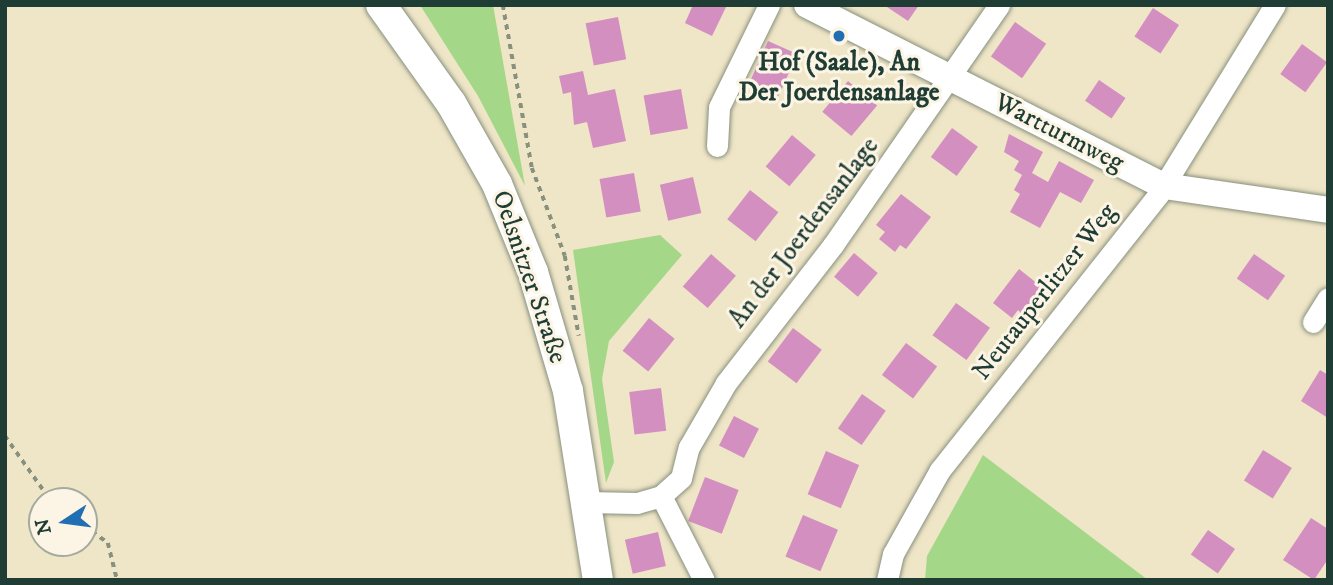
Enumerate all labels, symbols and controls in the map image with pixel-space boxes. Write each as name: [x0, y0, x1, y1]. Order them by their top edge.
marker: Hof (Saale), An Der Joerdensanlage: [831, 28, 847, 44]
place label: Hof (Saale), An Der Joerdensanlage: [738, 47, 940, 108]
street label: Wartturmweg: [989, 87, 1129, 179]
street label: An der Joerdensanlage: [722, 132, 886, 334]
street label: Oelsnitzer Straße: [485, 187, 573, 367]
street label: Neutauperlitzer Weg: [966, 198, 1124, 386]
north arrow: [28, 487, 98, 557]
text: N: [31, 516, 57, 537]

